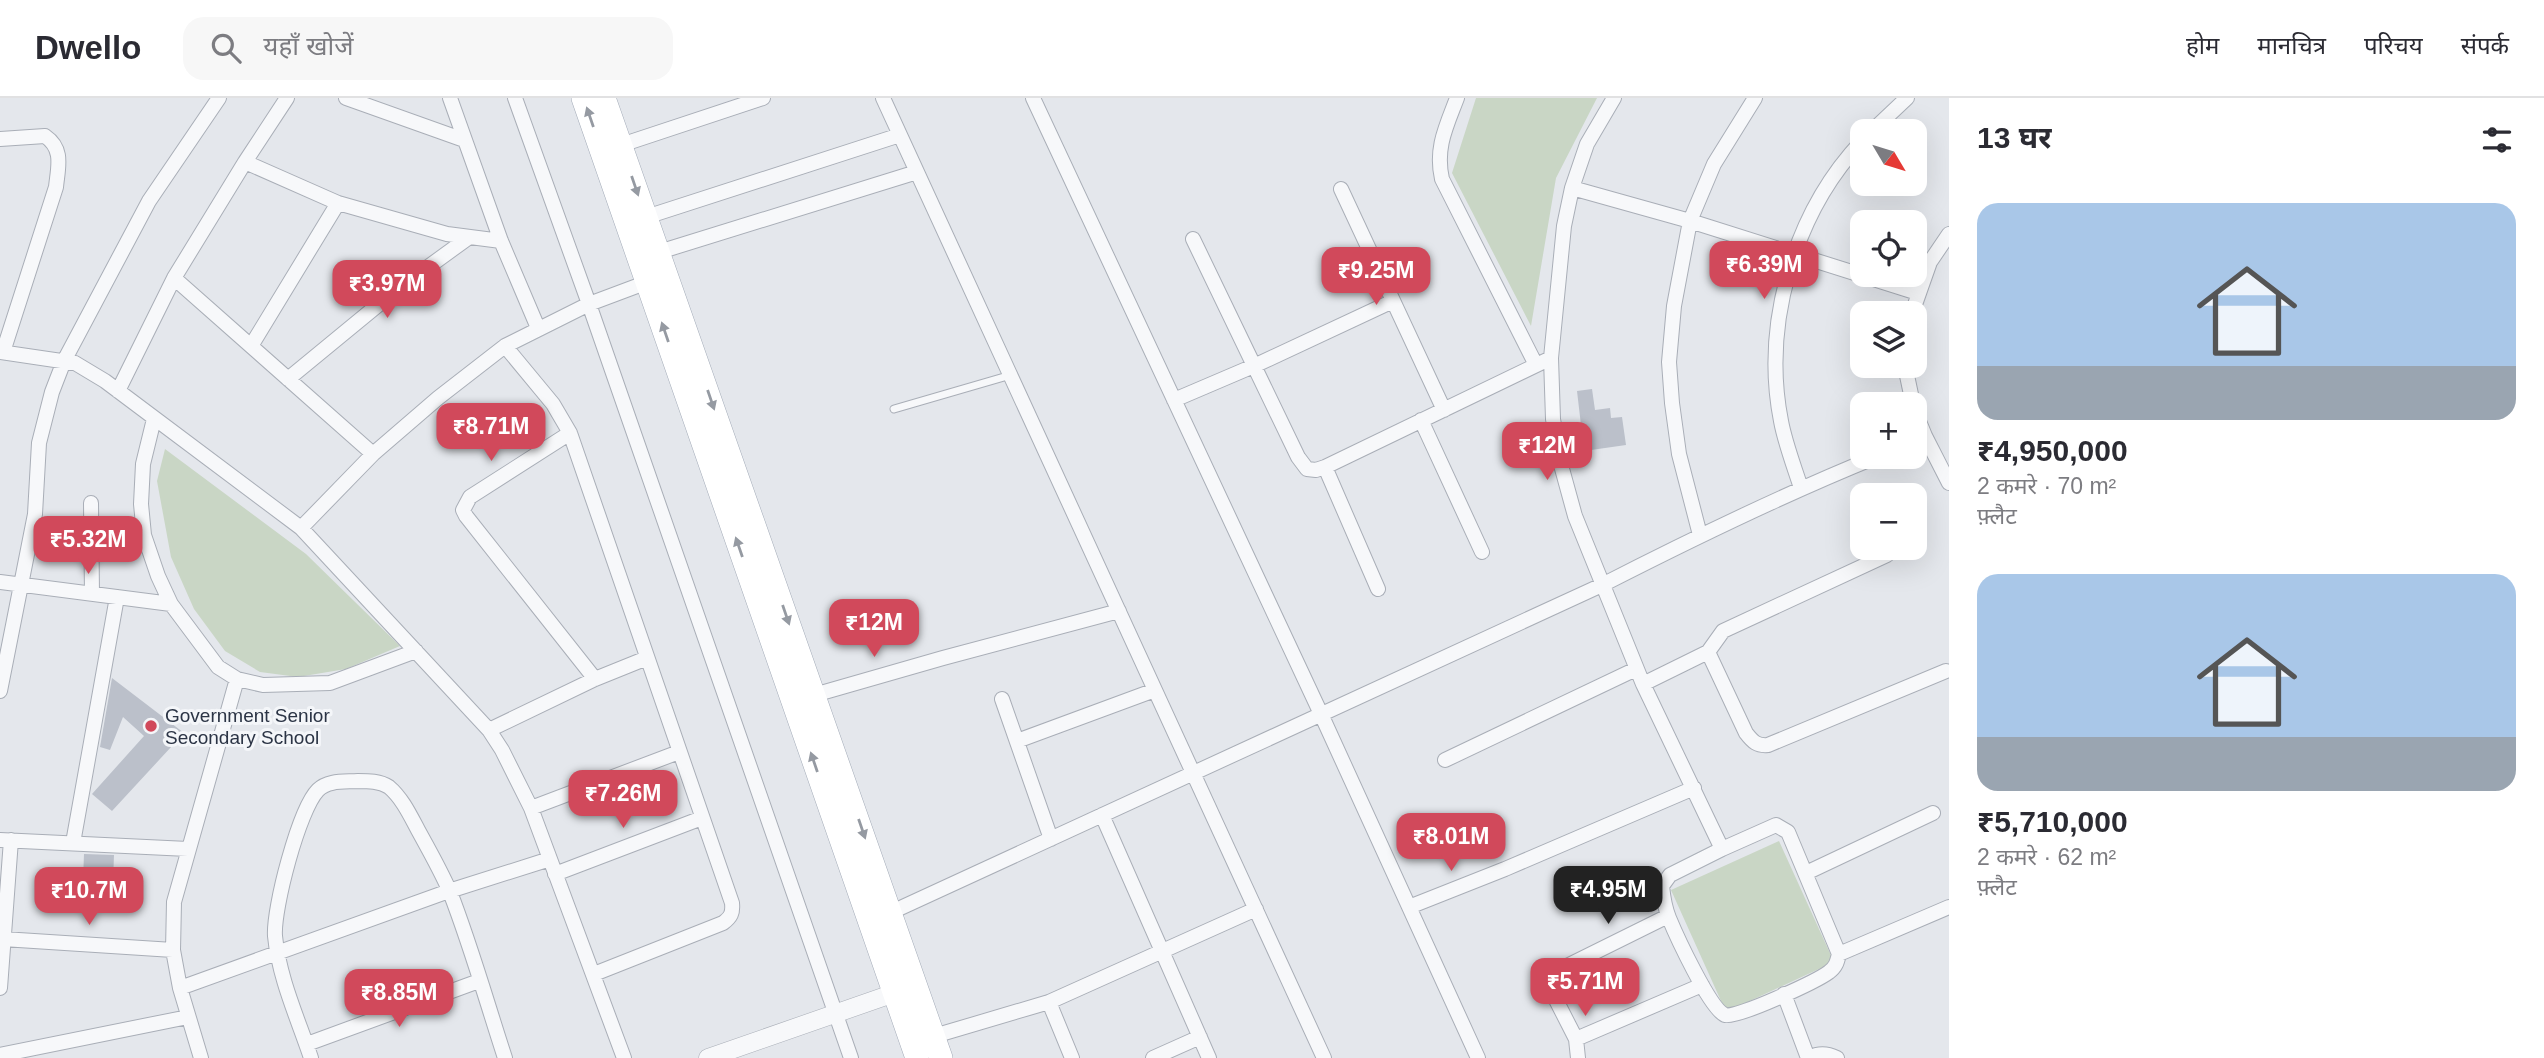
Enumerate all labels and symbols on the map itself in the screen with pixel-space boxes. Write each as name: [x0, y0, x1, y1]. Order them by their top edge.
one-way arrow: [584, 107, 595, 128]
north arrow: [1850, 119, 1927, 196]
one-way arrow: [630, 175, 641, 196]
pin: ₹6.39M: [1707, 242, 1821, 301]
pin: ₹9.25M: [1319, 248, 1433, 307]
pin: ₹3.97M: [330, 260, 444, 320]
one-way arrow: [659, 322, 670, 343]
one-way arrow: [706, 390, 717, 411]
pin: ₹8.71M: [434, 404, 548, 463]
pin: ₹12M: [1506, 422, 1588, 482]
pin: ₹5.32M: [31, 517, 145, 576]
one-way arrow: [733, 537, 744, 558]
pin: ₹12M: [833, 600, 915, 659]
one-way arrow: [781, 604, 792, 625]
place label: Government Senior Secondary School: [165, 705, 330, 748]
marker: Government Senior Secondary School: [143, 718, 159, 734]
one-way arrow: [808, 752, 819, 773]
pin: ₹7.26M: [566, 770, 680, 830]
pin: ₹8.01M: [1394, 814, 1508, 873]
one-way arrow: [857, 819, 868, 840]
pin: ₹4.95M: [1551, 866, 1665, 926]
pin: ₹10.7M: [32, 868, 146, 927]
pin: ₹5.71M: [1528, 958, 1642, 1018]
pin: ₹8.85M: [342, 970, 456, 1029]

